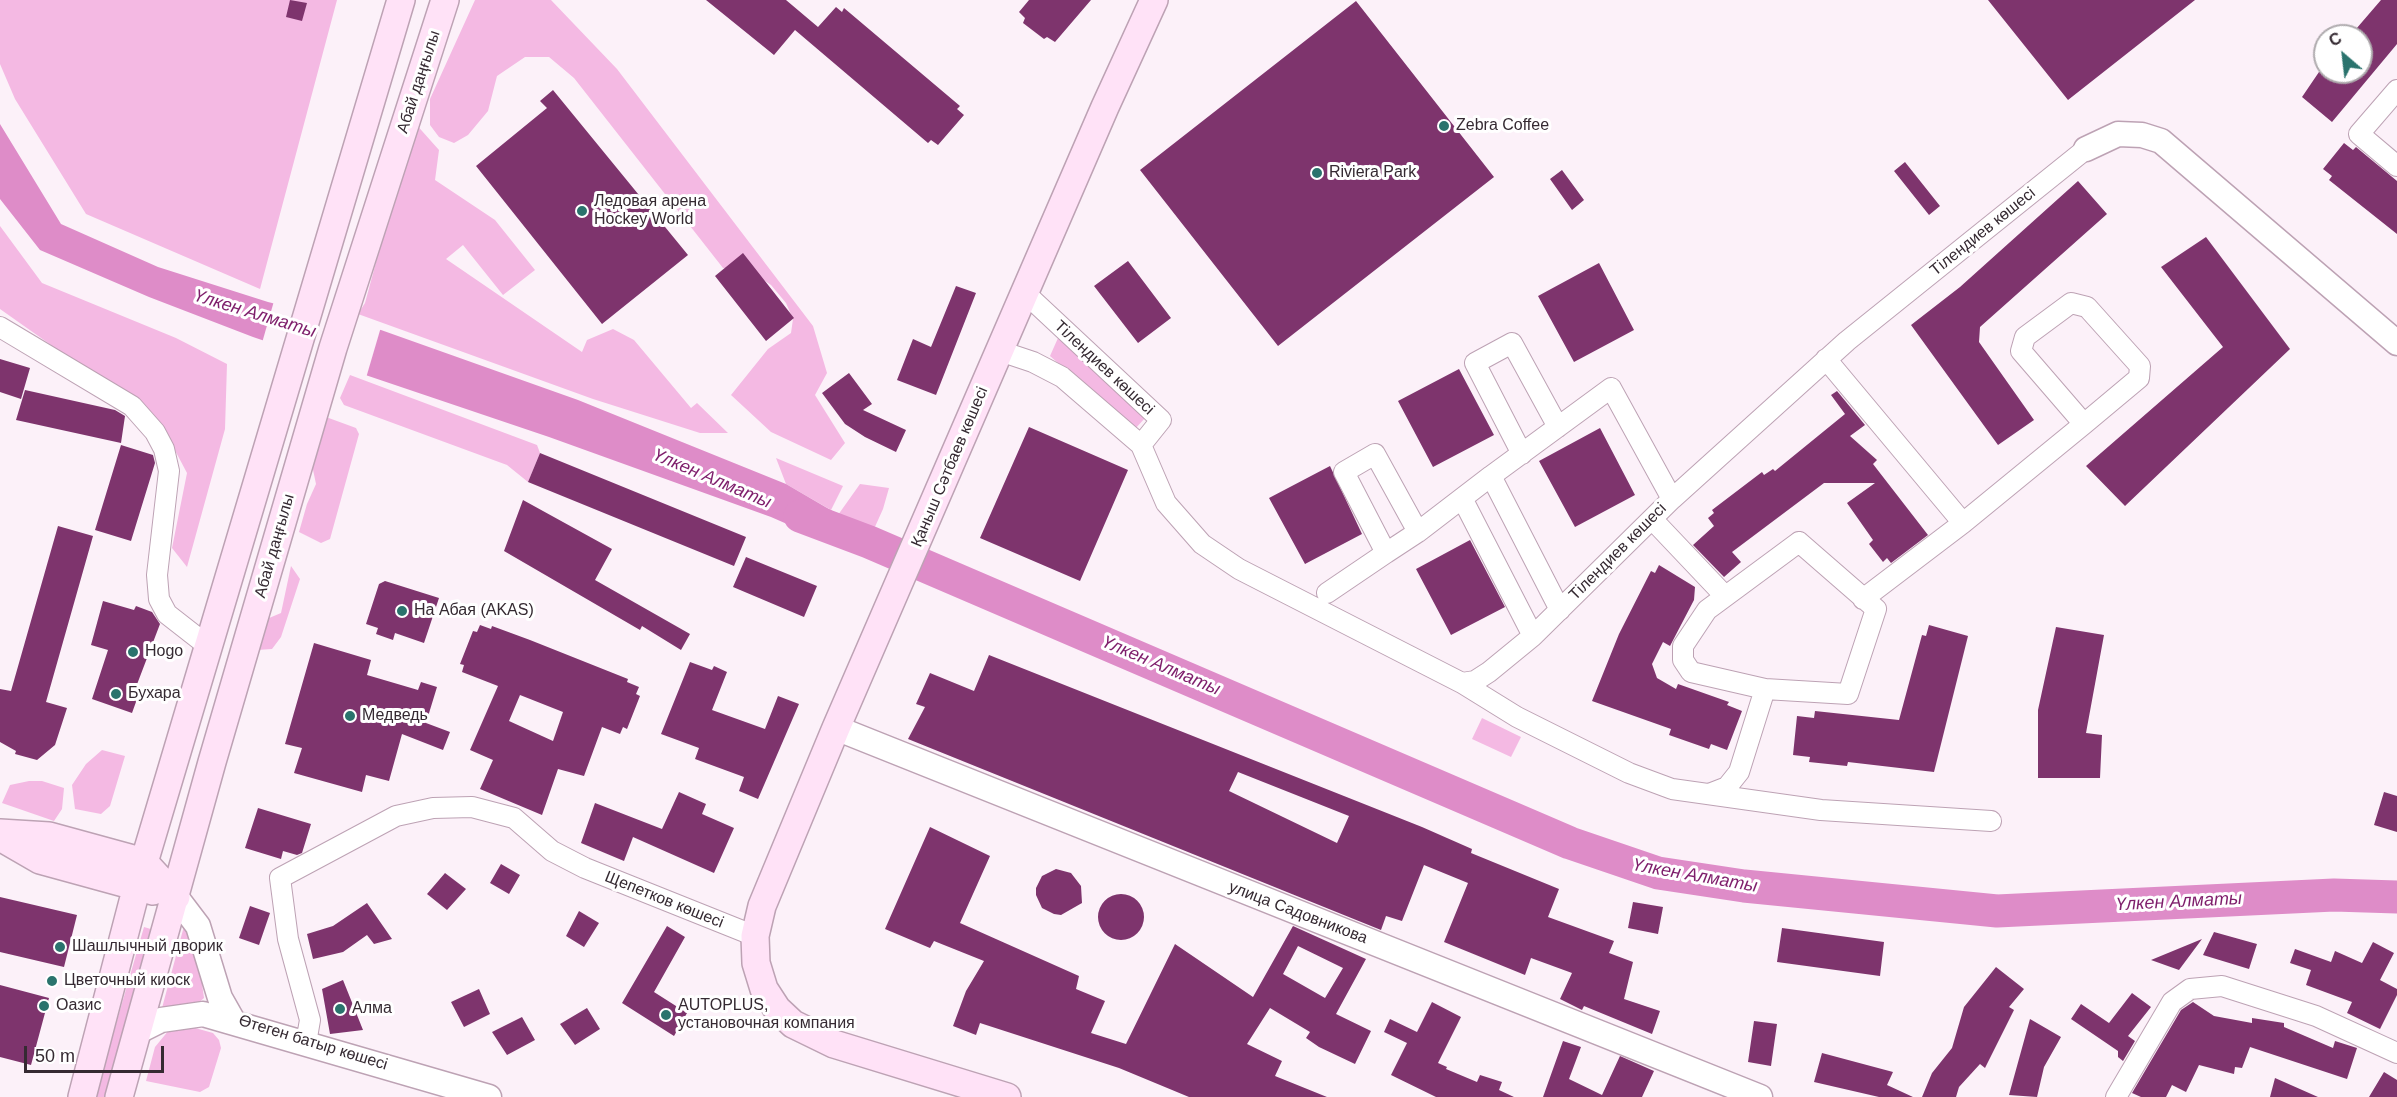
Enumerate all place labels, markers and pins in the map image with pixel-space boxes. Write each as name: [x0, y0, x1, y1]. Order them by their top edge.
place label: Zebra Coffee: [1456, 116, 1549, 136]
marker: Zebra Coffee: [1437, 119, 1451, 133]
place label: Riviera Park: [1329, 163, 1416, 183]
marker: Riviera Park: [1310, 166, 1324, 180]
place label: Ледовая арена Hockey World: [594, 192, 706, 230]
marker: Ледовая арена Hockey World: [575, 204, 589, 218]
place label: На Абая (AKAS): [414, 601, 534, 621]
marker: На Абая (AKAS): [395, 604, 409, 618]
place label: Hogo: [145, 642, 183, 662]
marker: Hogo: [126, 645, 140, 659]
place label: Бухара: [128, 684, 181, 704]
marker: Бухара: [109, 687, 123, 701]
place label: Медведь: [362, 706, 428, 726]
marker: Медведь: [343, 709, 357, 723]
place label: Шашлычный дворик: [72, 937, 223, 957]
marker: Шашлычный дворик: [53, 940, 67, 954]
place label: Цветочный киоск: [64, 971, 190, 991]
marker: Цветочный киоск: [45, 974, 59, 988]
place label: Оазис: [56, 996, 101, 1016]
place label: AUTOPLUS, установочная компания: [678, 996, 855, 1034]
marker: Оазис: [37, 999, 51, 1013]
place label: Алма: [352, 999, 392, 1019]
marker: Алма: [333, 1002, 347, 1016]
marker: AUTOPLUS, установочная компания: [659, 1008, 673, 1022]

